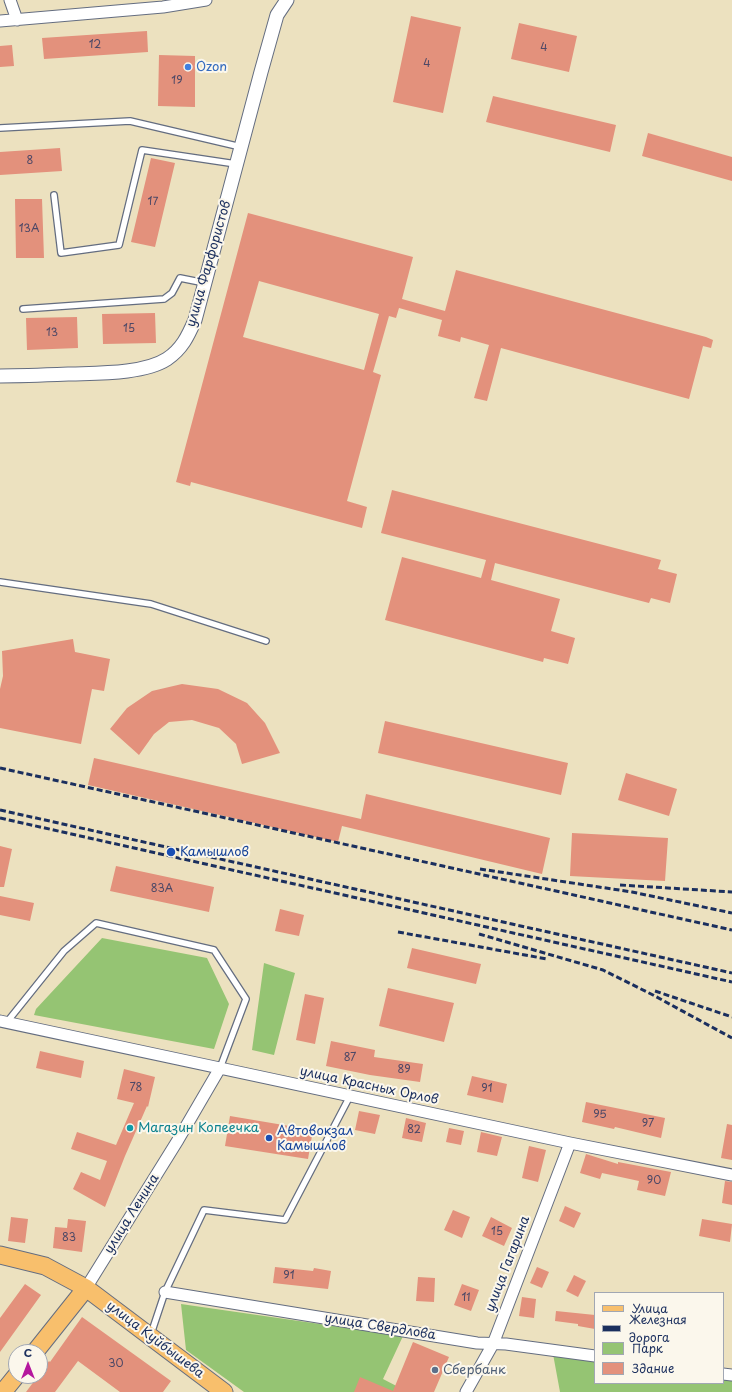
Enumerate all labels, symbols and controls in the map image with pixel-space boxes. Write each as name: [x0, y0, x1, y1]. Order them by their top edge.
house number: 12: [89, 38, 101, 52]
house number: 4: [540, 41, 548, 55]
house number: 4: [423, 57, 431, 71]
place label: Ozon: [196, 59, 227, 75]
marker: Ozon: [183, 62, 193, 72]
house number: 19: [171, 74, 183, 88]
house number: 8: [27, 154, 33, 168]
house number: 17: [148, 195, 158, 209]
street label: улица Фарфористов: [183, 199, 235, 329]
house number: 13А: [19, 222, 39, 236]
house number: 15: [123, 322, 135, 336]
house number: 13: [46, 326, 58, 340]
place label: Камышлов: [180, 844, 249, 860]
marker: Камышлов: [165, 846, 177, 858]
house number: 83А: [151, 882, 173, 896]
house number: 87: [344, 1051, 356, 1065]
house number: 89: [397, 1063, 411, 1077]
street label: улица Красных Орлов: [298, 1064, 440, 1108]
house number: 78: [130, 1081, 142, 1095]
house number: 91: [481, 1082, 493, 1096]
house number: 95: [593, 1108, 607, 1122]
house number: 97: [642, 1117, 654, 1131]
place label: Магазин Копеечка: [138, 1120, 259, 1136]
marker: Магазин Копеечка: [125, 1123, 135, 1133]
place label: Автовокзал Камышлов: [277, 1123, 353, 1154]
house number: 82: [407, 1123, 421, 1137]
marker: Автовокзал Камышлов: [264, 1133, 274, 1143]
street label: улица Ленина: [101, 1171, 163, 1257]
house number: 90: [647, 1174, 661, 1188]
street label: улица Гагарина: [483, 1214, 533, 1314]
house number: 15: [491, 1225, 503, 1239]
house number: 83: [62, 1231, 76, 1245]
house number: 91: [283, 1269, 295, 1283]
house number: 11: [461, 1291, 471, 1305]
legend: [594, 1292, 724, 1384]
street label: улица Куйбышева: [103, 1298, 207, 1382]
text: Улица: [632, 1299, 668, 1317]
text: Железная дорога: [629, 1310, 687, 1346]
street label: улица Свердлова: [323, 1311, 437, 1343]
text: Парк: [632, 1339, 663, 1357]
north arrow: [8, 1344, 48, 1384]
text: С: [24, 1344, 32, 1361]
house number: 30: [108, 1357, 124, 1371]
text: Здание: [632, 1359, 674, 1377]
place label: Сбербанк: [443, 1362, 506, 1378]
marker: Сбербанк: [430, 1365, 440, 1375]

